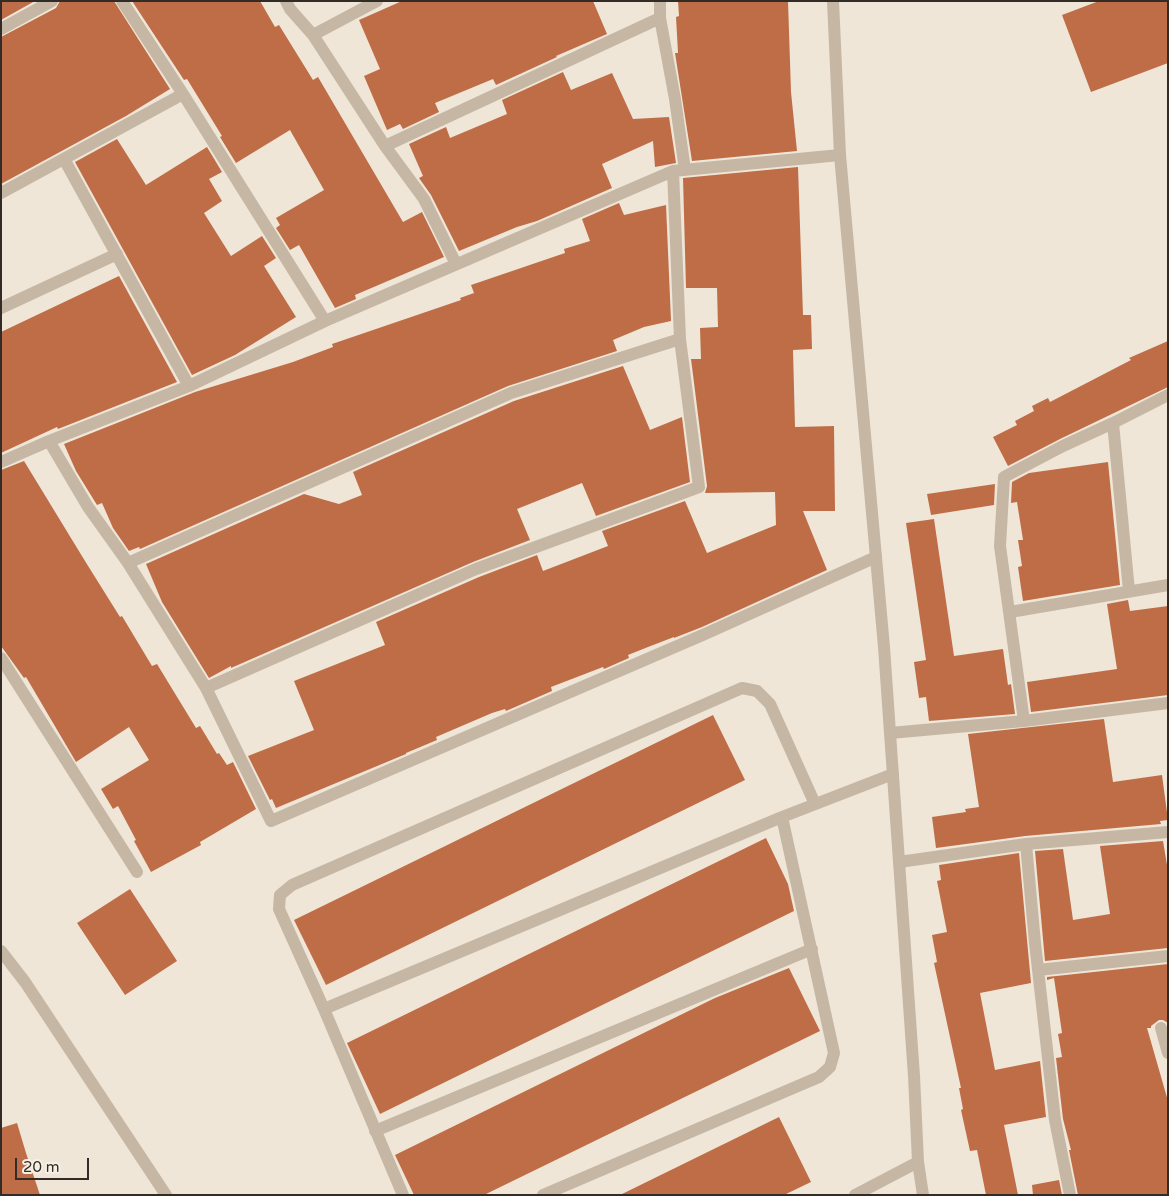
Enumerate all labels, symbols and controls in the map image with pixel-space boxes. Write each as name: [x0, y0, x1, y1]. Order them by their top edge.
scale bar: [18, 1148, 91, 1180]
text: 20 m: [23, 1158, 60, 1176]

